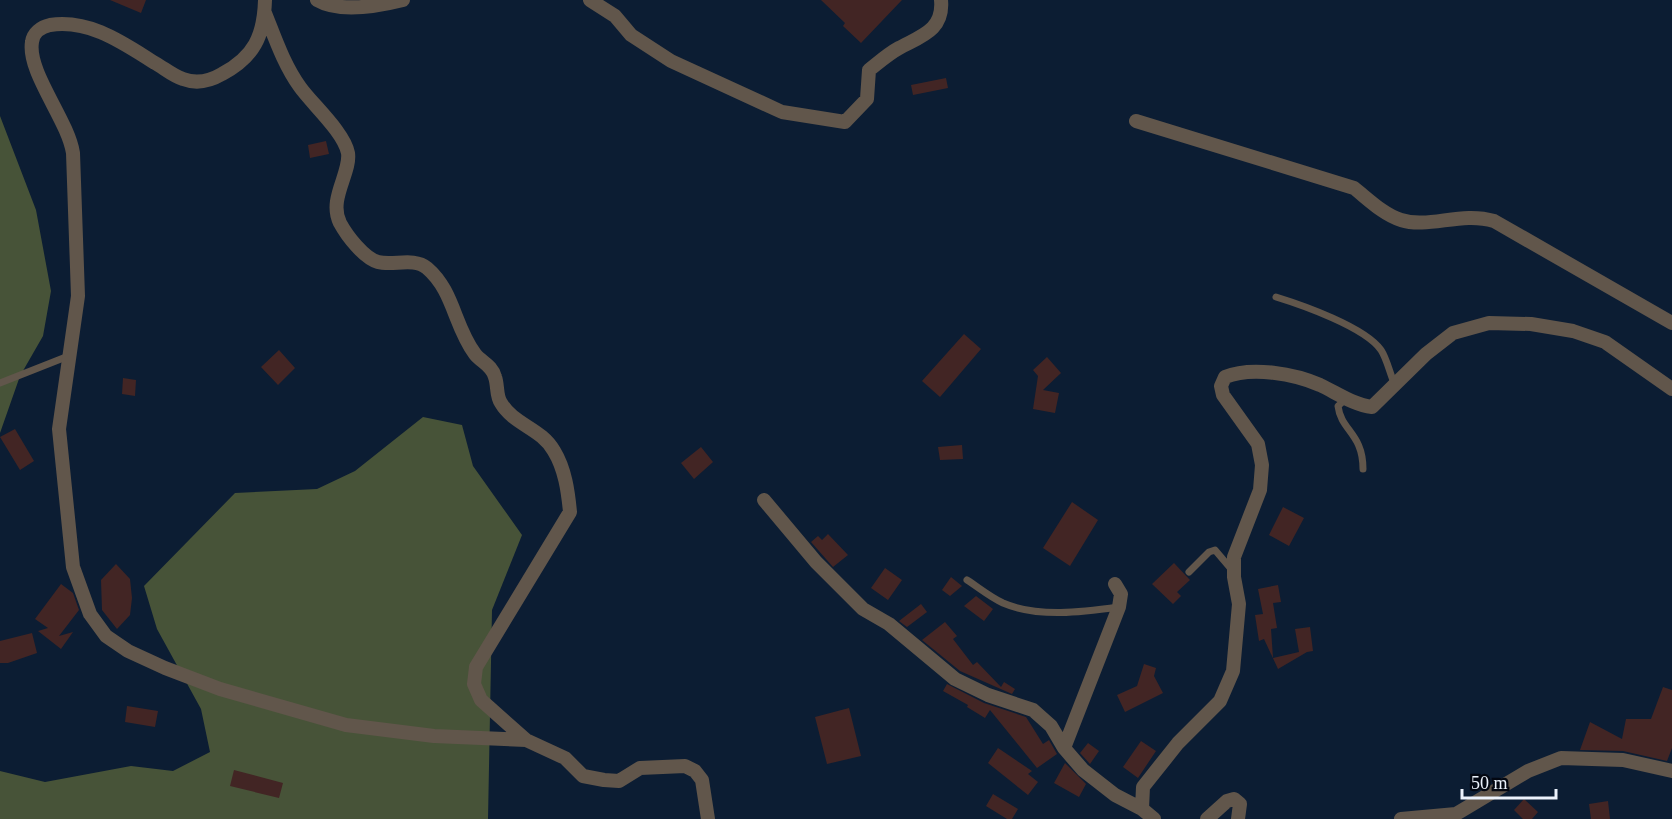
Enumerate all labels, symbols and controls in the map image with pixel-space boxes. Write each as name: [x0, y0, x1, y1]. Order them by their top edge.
scale bar: [1462, 762, 1556, 800]
text: 50 m: [1471, 773, 1508, 793]

